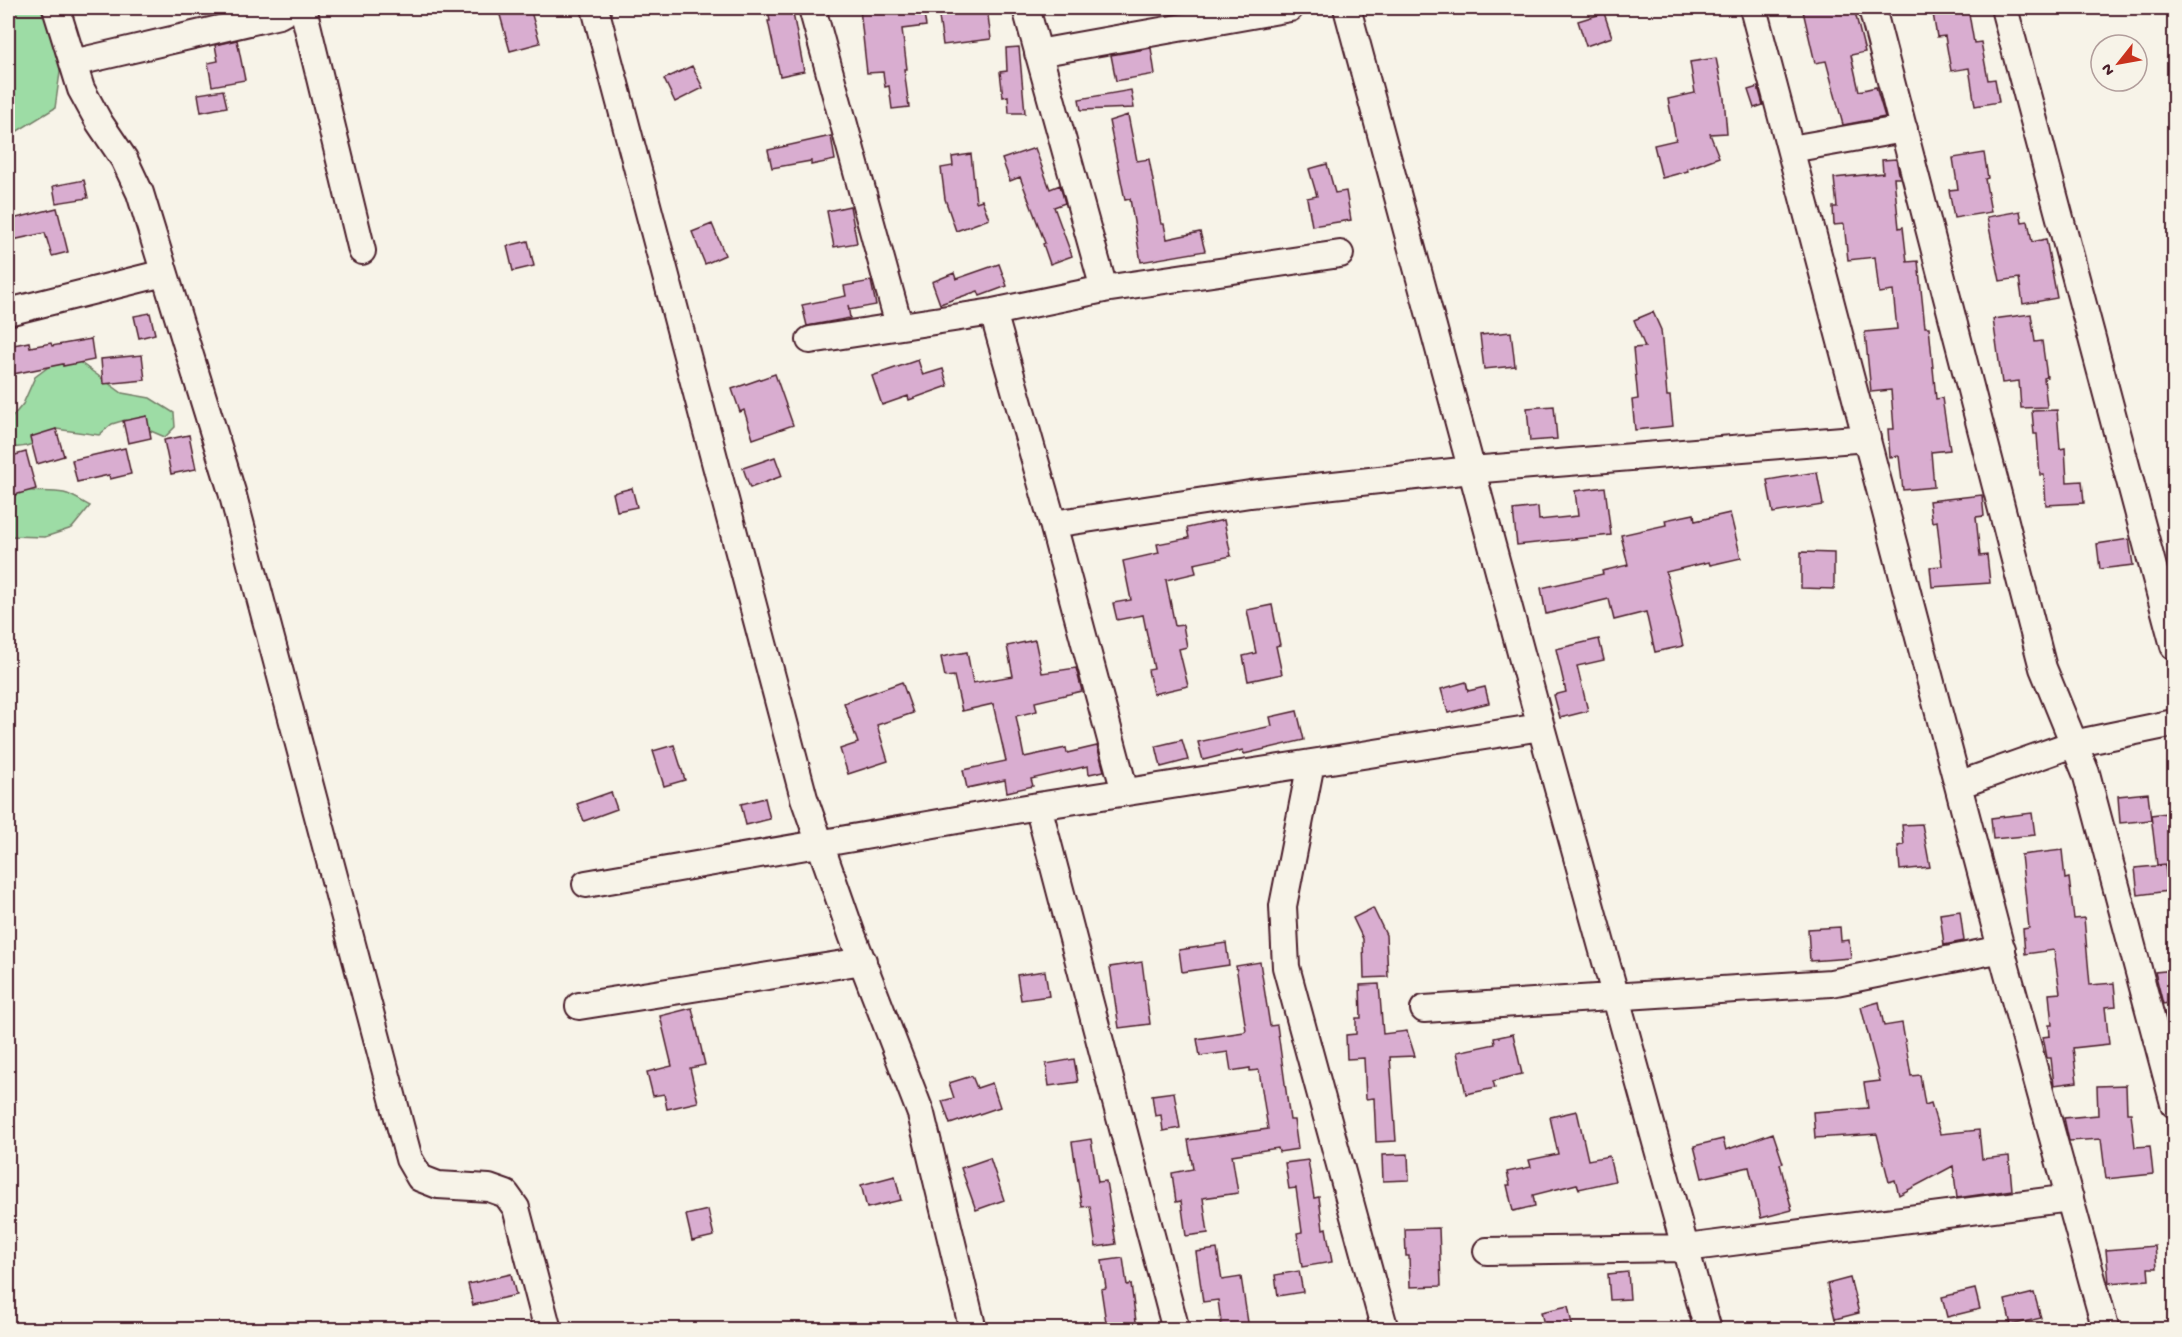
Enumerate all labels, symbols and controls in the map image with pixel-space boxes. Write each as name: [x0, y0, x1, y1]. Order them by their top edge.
north arrow: [2089, 33, 2149, 93]
text: N: [2098, 59, 2120, 78]

